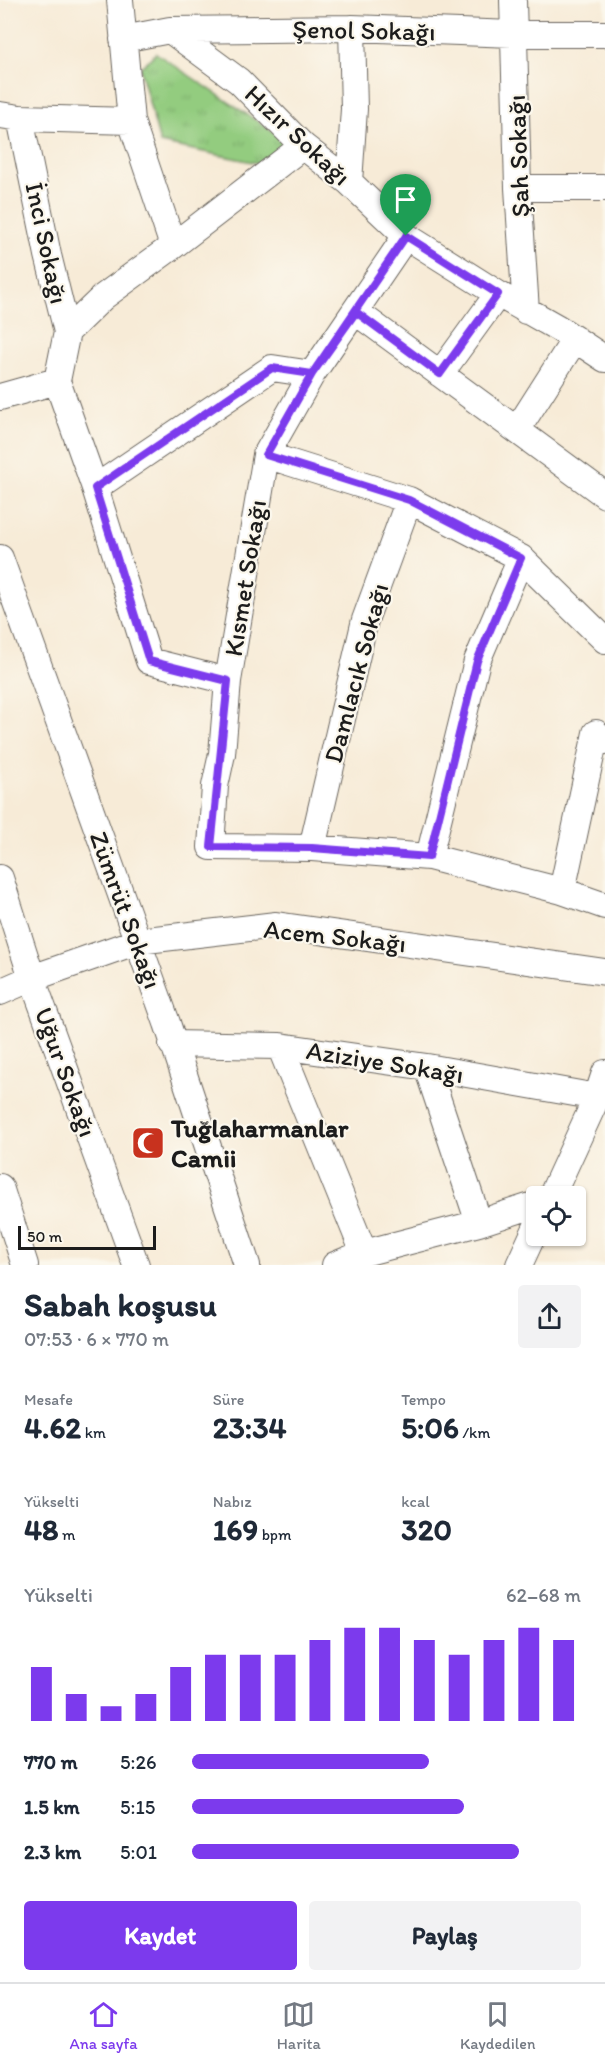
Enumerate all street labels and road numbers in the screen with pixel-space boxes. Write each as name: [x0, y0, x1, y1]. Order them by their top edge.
street label: Şenol Sokağı: [292, 13, 436, 47]
street label: Hızır Sokağı: [238, 78, 358, 192]
street label: Şah Sokağı: [500, 94, 536, 218]
street label: İnci Sokağı: [19, 179, 75, 307]
street label: Kısmet Sokağı: [217, 497, 273, 659]
street label: Damlacık Sokağı: [317, 580, 395, 766]
street label: Zümrüt Sokağı: [83, 827, 169, 993]
street label: Acem Sokağı: [262, 913, 408, 959]
street label: Uğur Sokağı: [28, 1003, 104, 1141]
street label: Aziziye Sokağı: [304, 1034, 466, 1090]

